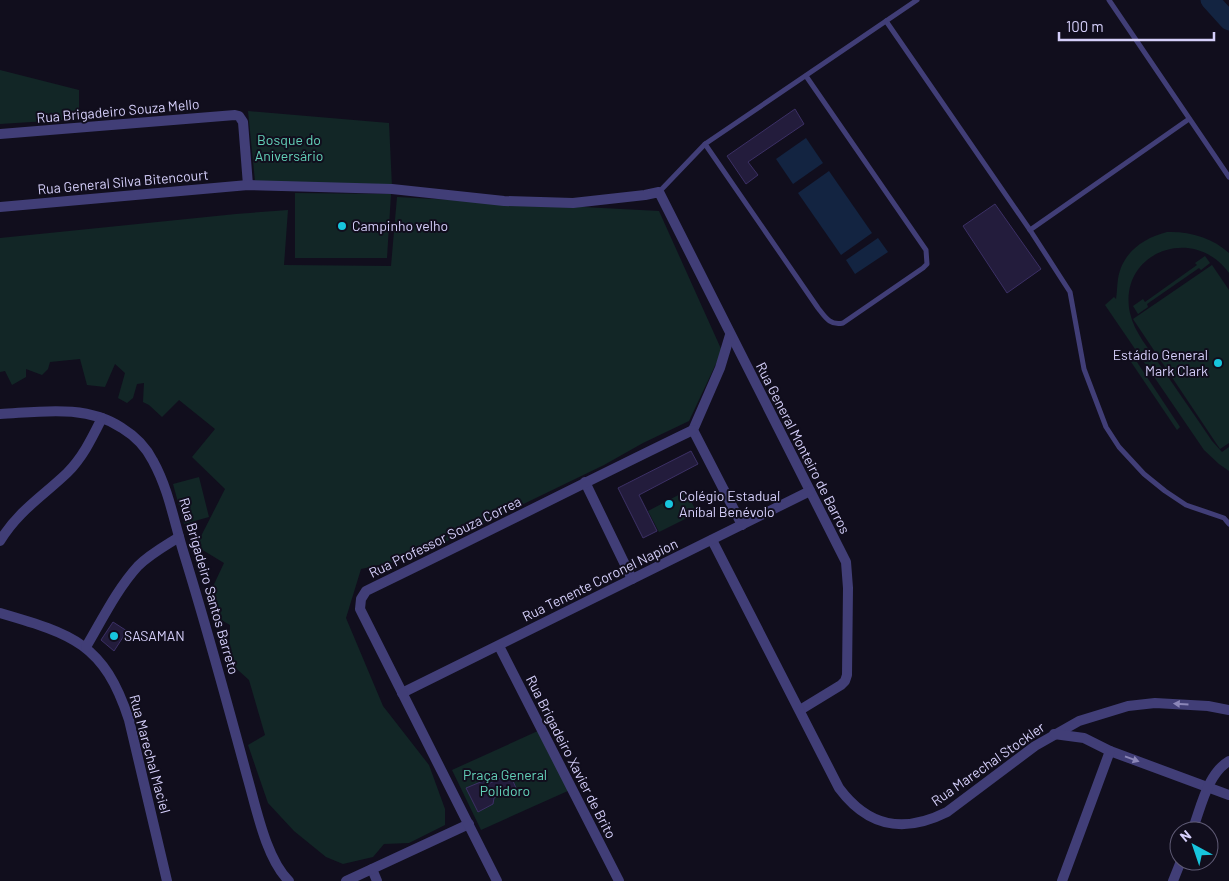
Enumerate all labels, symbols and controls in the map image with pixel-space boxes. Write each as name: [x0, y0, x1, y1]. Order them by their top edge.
scale bar: [1059, 10, 1214, 42]
text: 100 m: [1066, 17, 1104, 35]
street label: Rua Brigadeiro Souza Mello: [36, 95, 200, 126]
park label: Bosque do Aniversário: [255, 131, 323, 164]
street label: Rua General Silva Bitencourt: [37, 166, 209, 197]
place label: Campinho velho: [352, 217, 448, 234]
marker: Campinho velho: [336, 220, 348, 232]
place label: Estádio General Mark Clark: [1113, 346, 1208, 379]
marker: Estádio General Mark Clark: [1212, 357, 1224, 369]
street label: Rua General Monteiro de Barros: [753, 359, 854, 537]
place label: Colégio Estadual Aníbal Benévolo: [679, 487, 780, 520]
street label: Rua Professor Souza Correa: [366, 492, 524, 581]
street label: Rua Brigadeiro Santos Barreto: [176, 496, 243, 676]
marker: Colégio Estadual Aníbal Benévolo: [663, 498, 675, 510]
street label: Rua Tenente Coronel Napion: [519, 534, 680, 625]
place label: SASAMAN: [124, 627, 185, 644]
marker: SASAMAN: [108, 630, 120, 642]
street label: Rua Brigadeiro Xavier de Brito: [523, 672, 620, 841]
street label: Rua Marechal Maciel: [126, 693, 175, 815]
one-way arrow: [1172, 700, 1188, 708]
street label: Rua Marechal Stockler: [928, 718, 1048, 809]
one-way arrow: [1125, 756, 1140, 763]
park label: Praça General Polidoro: [463, 766, 547, 799]
north arrow: [1169, 821, 1219, 871]
text: N: [1176, 826, 1194, 845]

